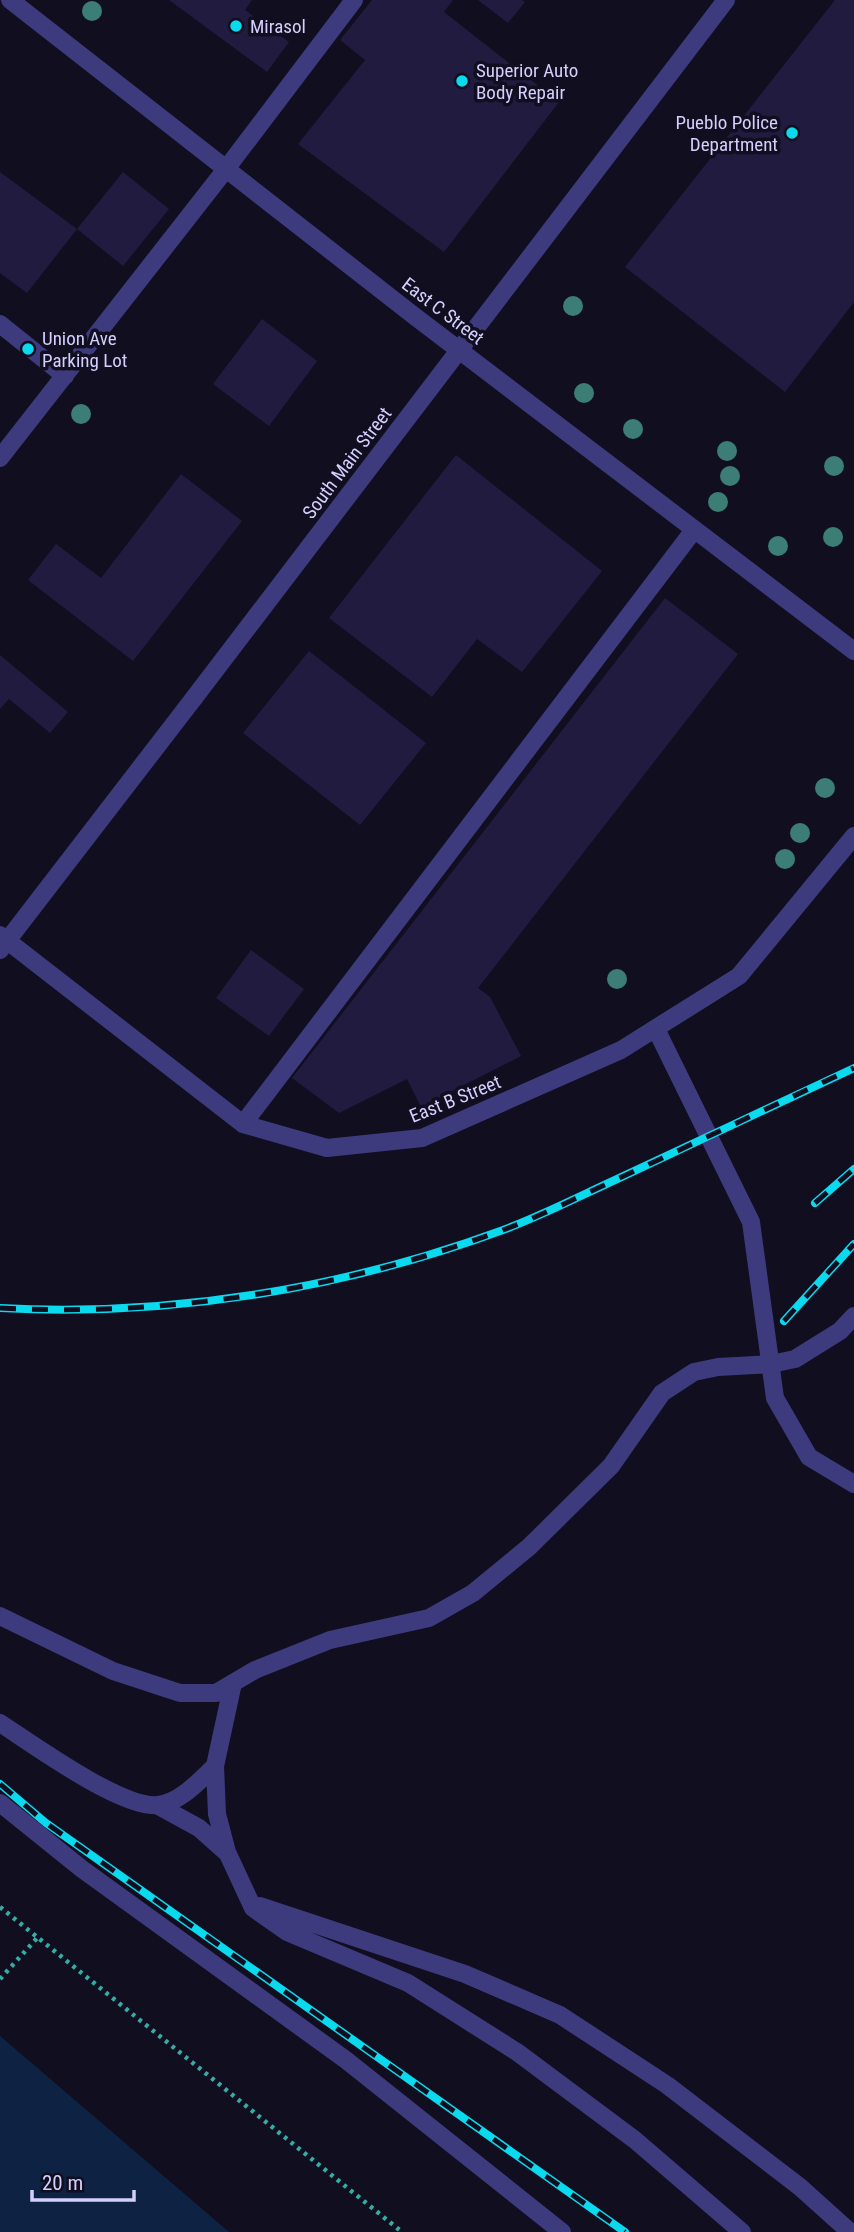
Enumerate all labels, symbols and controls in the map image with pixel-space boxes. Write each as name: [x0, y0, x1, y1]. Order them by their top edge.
place label: Mirasol: [250, 15, 306, 38]
marker: Mirasol: [228, 18, 244, 34]
place label: Superior Auto Body Repair: [476, 59, 578, 104]
marker: Superior Auto Body Repair: [454, 73, 470, 89]
place label: Pueblo Police Department: [675, 111, 778, 156]
marker: Pueblo Police Department: [784, 125, 800, 141]
street label: East C Street: [397, 273, 489, 349]
place label: Union Ave Parking Lot: [42, 327, 127, 372]
marker: Union Ave Parking Lot: [20, 341, 36, 357]
street label: South Main Street: [298, 403, 396, 523]
street label: East B Street: [406, 1070, 504, 1128]
scale bar: [32, 2158, 133, 2202]
text: 20 m: [42, 2171, 83, 2195]

